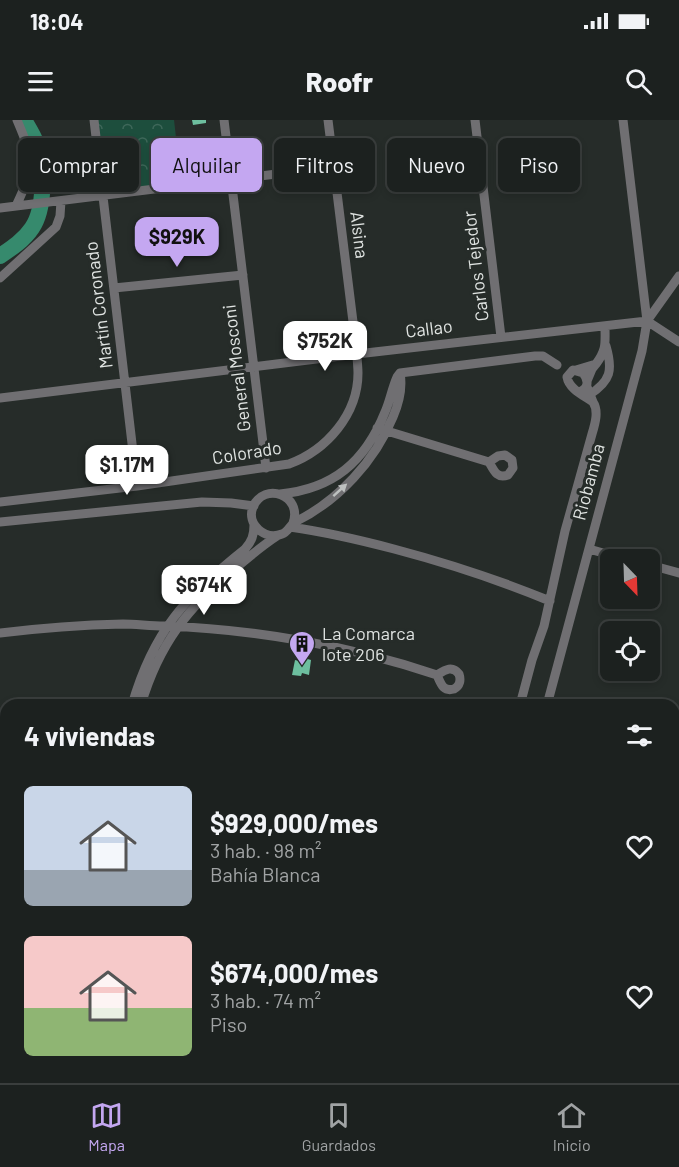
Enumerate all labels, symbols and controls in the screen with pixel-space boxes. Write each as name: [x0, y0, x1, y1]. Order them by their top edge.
text: 18:04: [30, 8, 84, 34]
icon: menu: [24, 65, 57, 98]
text: Roofr: [306, 65, 373, 97]
icon: search: [622, 65, 655, 98]
chip: Comprar: [18, 138, 139, 192]
chip: Alquilar: [151, 138, 262, 192]
chip: Filtros: [274, 138, 375, 192]
chip: Nuevo: [387, 138, 486, 192]
chip: Piso: [498, 138, 580, 192]
street label: Carlos Tejedor: [457, 209, 493, 323]
street label: Alsina: [346, 210, 374, 260]
pin: $929K: [135, 217, 219, 268]
text: $929K: [149, 224, 205, 248]
street label: Martín Coronado: [79, 240, 117, 370]
street label: General Mosconi: [217, 303, 255, 433]
street label: Callao: [404, 314, 454, 342]
pin: $752K: [283, 321, 367, 372]
text: $752K: [297, 328, 353, 352]
street label: Colorado: [211, 436, 283, 468]
street label: Riobamba: [567, 441, 609, 522]
pin: $1.17M: [78, 445, 176, 496]
text: $1.17M: [99, 452, 155, 476]
one-way arrow: [333, 483, 348, 497]
north arrow: [600, 549, 660, 609]
map controls: [600, 549, 660, 681]
pin: $674K: [162, 565, 246, 616]
text: $674K: [176, 572, 232, 596]
button: locate: [600, 621, 660, 681]
place label: La Comarca lote 206: [322, 622, 415, 665]
building icon: La Comarca lote 206: [287, 629, 317, 667]
icon: filters: [623, 719, 656, 752]
text: 4 viviendas: [24, 720, 155, 751]
text: $929,000/mes: [210, 807, 378, 838]
icon: home: [72, 810, 144, 882]
icon: heart: [623, 830, 656, 863]
text: 3 hab. · 98 m²: [210, 838, 321, 862]
text: Bahía Blanca: [210, 862, 321, 886]
text: $674,000/mes: [210, 957, 378, 988]
icon: home: [72, 960, 144, 1032]
icon: heart: [623, 980, 656, 1013]
text: 3 hab. · 74 m²: [210, 988, 321, 1012]
text: Piso: [210, 1012, 247, 1036]
tab: Mapa: [88, 1099, 125, 1154]
tab: Guardados: [302, 1099, 376, 1154]
tab: Inicio: [553, 1099, 591, 1154]

